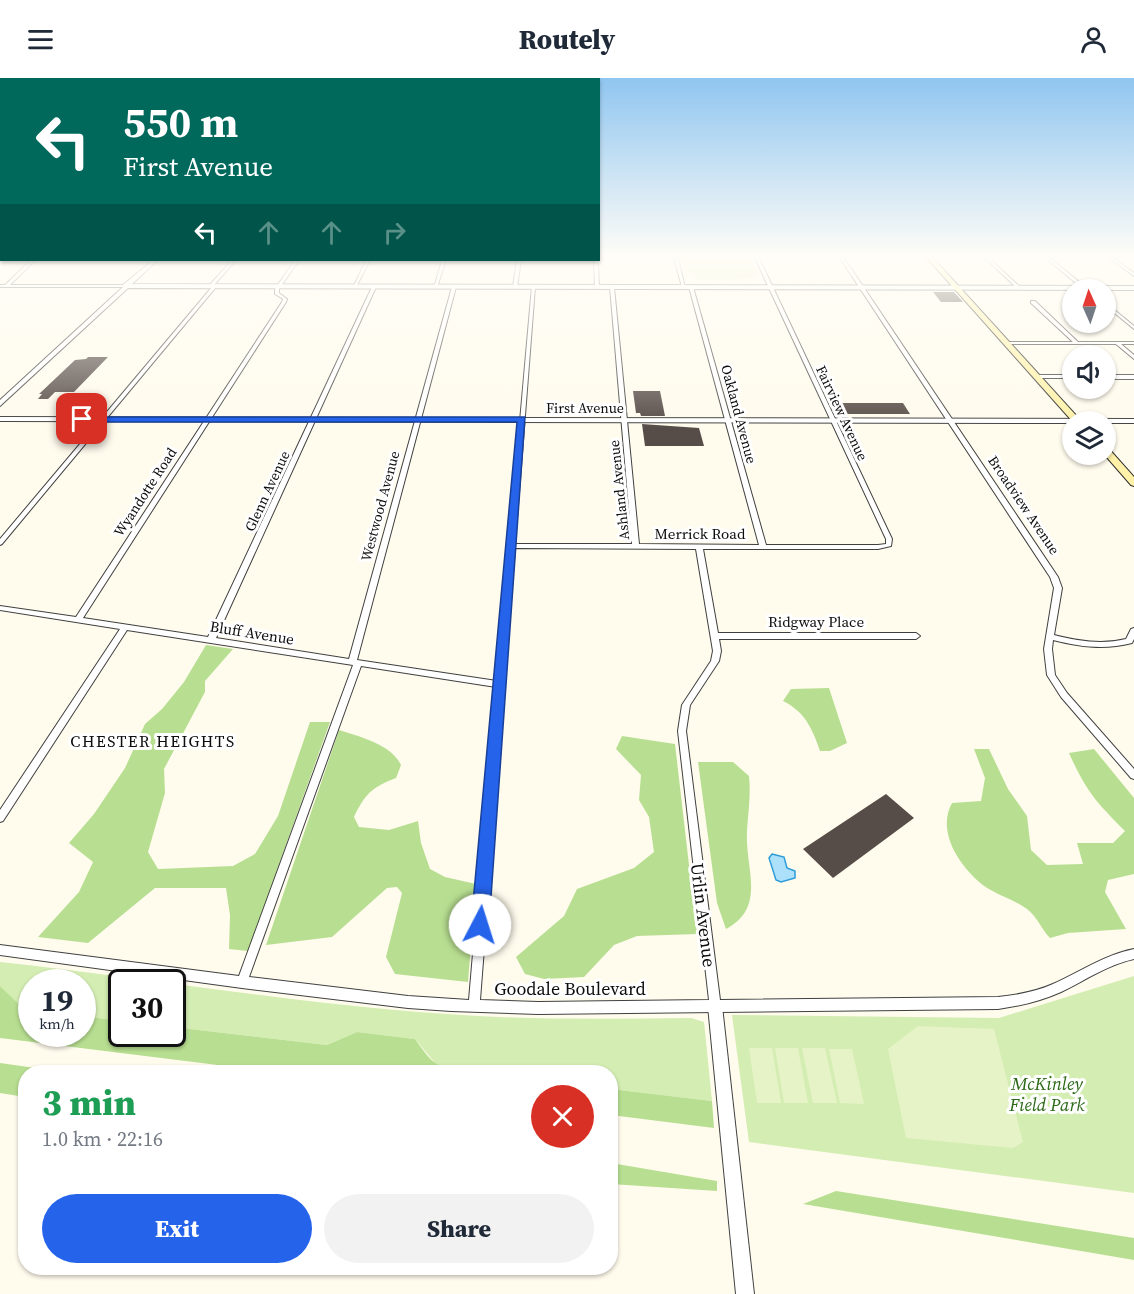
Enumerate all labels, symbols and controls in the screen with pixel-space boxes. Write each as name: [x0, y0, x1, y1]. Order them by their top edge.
text: Routely: [519, 21, 615, 58]
icon: menu: [24, 23, 57, 56]
icon: person: [1077, 23, 1110, 56]
text: 550 m: [123, 93, 238, 151]
icon: left: [24, 102, 102, 180]
text: First Avenue: [123, 148, 273, 185]
icon: left: [189, 216, 222, 249]
icon: ahead: [252, 216, 285, 249]
icon: ahead: [315, 216, 348, 249]
icon: right: [378, 216, 411, 249]
north arrow: [1062, 279, 1116, 333]
map controls: [1062, 279, 1116, 465]
button: sound: [1062, 345, 1116, 399]
street label: Oakland Avenue: [716, 362, 762, 466]
street label: Fairview Avenue: [811, 362, 873, 464]
pin: [56, 393, 107, 444]
street label: First Avenue: [546, 398, 624, 418]
icon: arrive: [65, 402, 98, 435]
button: layers: [1062, 411, 1116, 465]
street label: Ashland Avenue: [604, 439, 634, 541]
street label: Wyandotte Road: [109, 444, 181, 540]
street label: Glenn Avenue: [240, 447, 294, 535]
street label: Westwood Avenue: [356, 449, 404, 563]
street label: Broadview Avenue: [983, 452, 1065, 558]
street label: Merrick Road: [655, 523, 746, 544]
street label: Ridgway Place: [768, 611, 864, 632]
street label: Bluff Avenue: [208, 615, 296, 650]
district label: CHESTER HEIGHTS: [70, 730, 236, 752]
street label: Urlin Avenue: [685, 861, 722, 969]
position arrow: [448, 893, 512, 957]
speed limit sign: 30: [108, 969, 186, 1047]
street label: Goodale Boulevard: [494, 976, 646, 1001]
text: 19: [41, 980, 73, 1021]
text: km/h: [39, 1013, 75, 1034]
park label: McKinley Field Park: [1008, 1071, 1085, 1117]
text: 3 min: [42, 1078, 136, 1127]
button: close: [531, 1085, 594, 1148]
text: 1.0 km · 22:16: [42, 1125, 163, 1153]
button: Exit: [42, 1194, 312, 1263]
button: Share: [324, 1194, 594, 1263]

